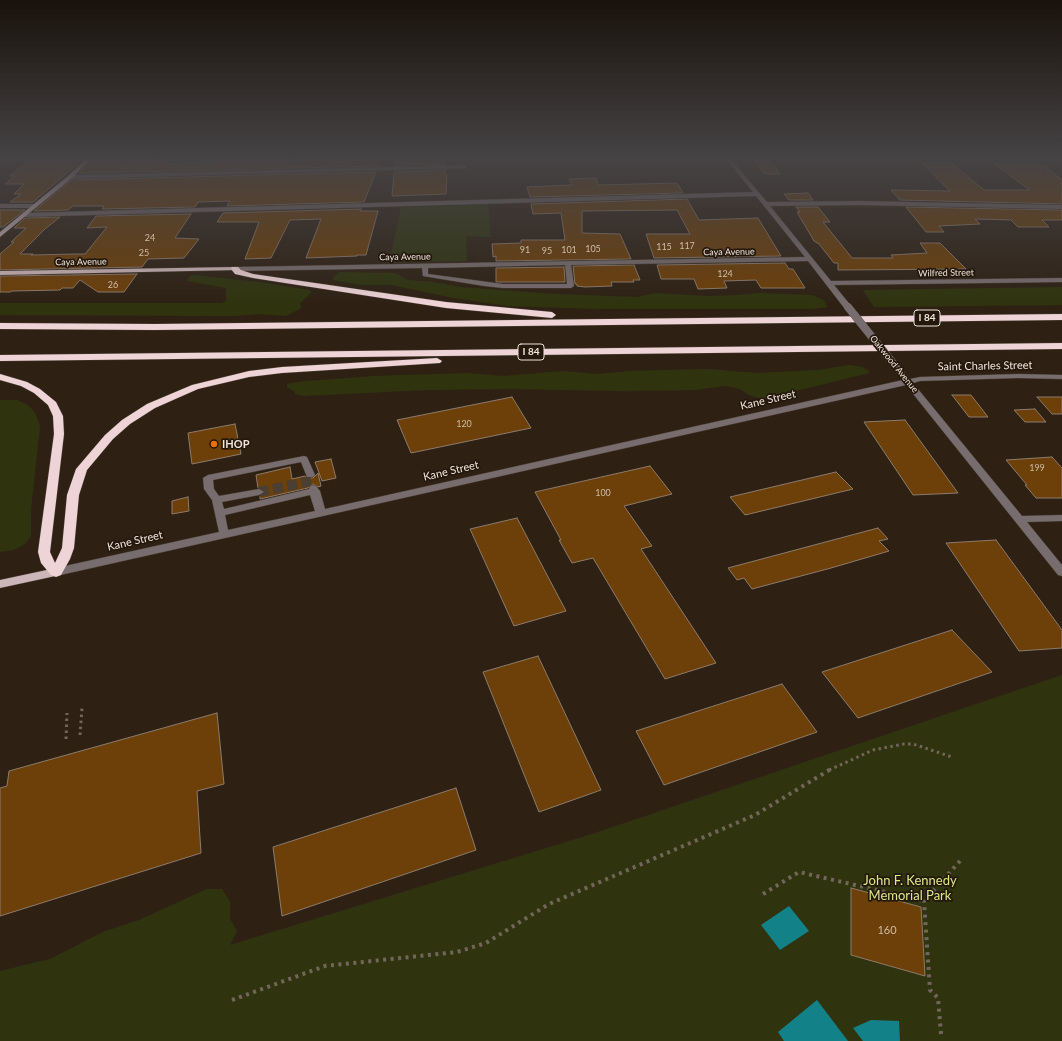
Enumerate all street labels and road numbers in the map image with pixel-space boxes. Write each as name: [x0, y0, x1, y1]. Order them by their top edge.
street label: Caya Avenue: [703, 246, 755, 258]
street label: Caya Avenue: [379, 251, 431, 263]
street label: Caya Avenue: [55, 256, 107, 268]
street label: Wilfred Street: [918, 267, 974, 279]
road number: I 84: [914, 310, 940, 326]
street label: Oakwood Avenue: [868, 333, 920, 395]
road number: I 84: [518, 344, 544, 360]
street label: Saint Charles Street: [938, 359, 1032, 373]
street label: Kane Street: [739, 387, 797, 413]
street label: Kane Street: [422, 458, 480, 484]
street label: Kane Street: [106, 528, 164, 554]

